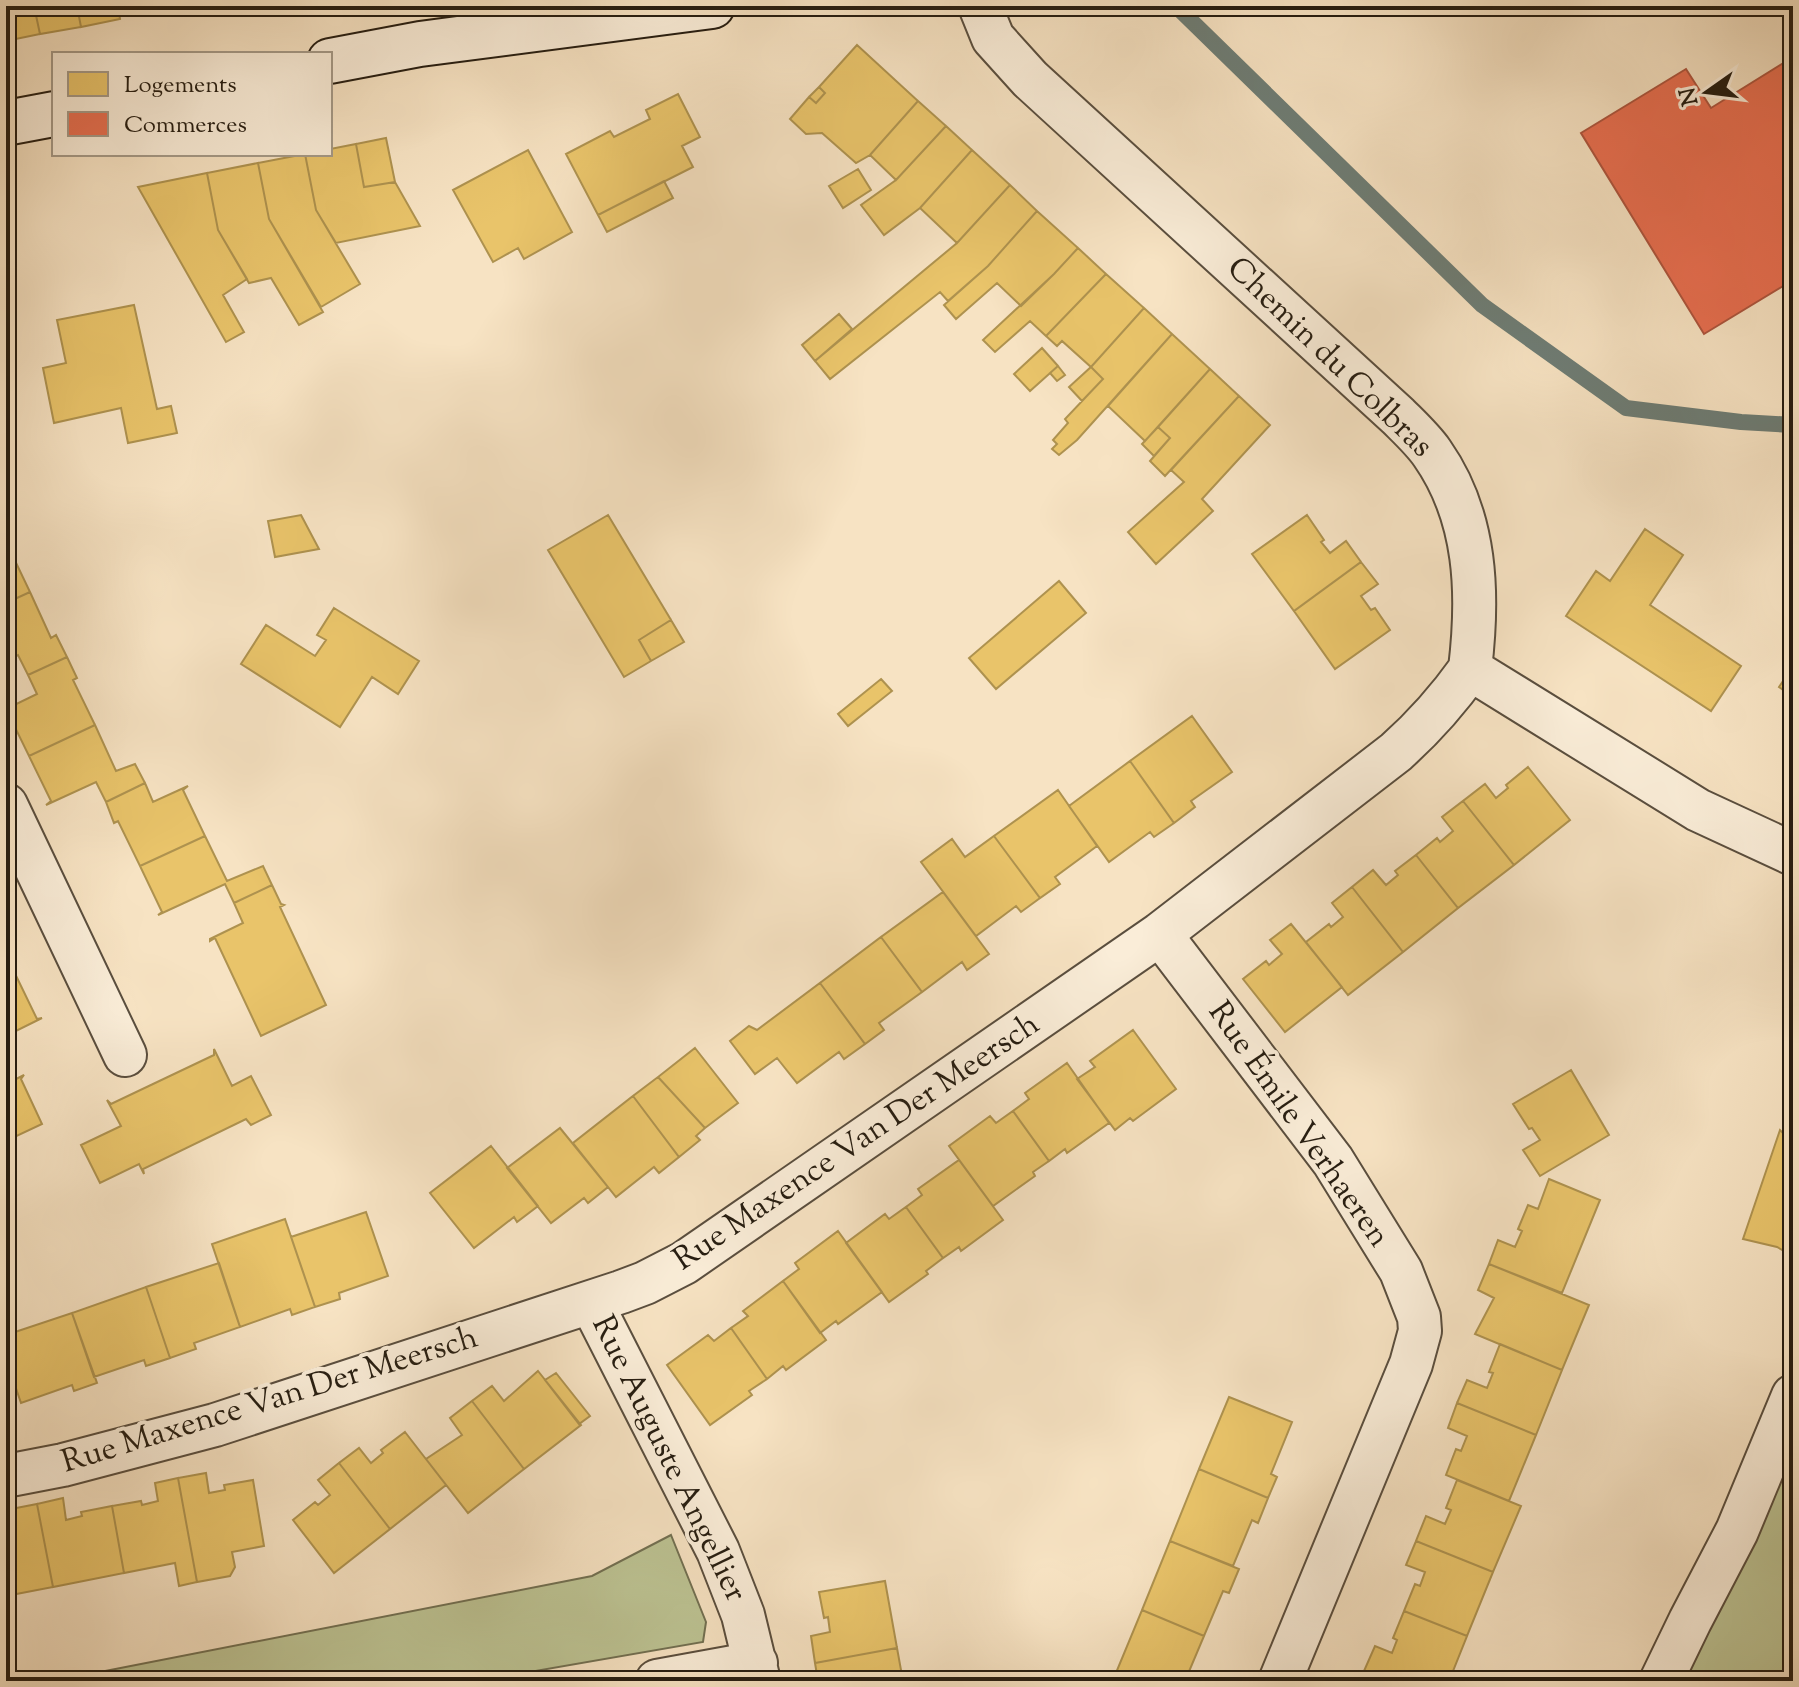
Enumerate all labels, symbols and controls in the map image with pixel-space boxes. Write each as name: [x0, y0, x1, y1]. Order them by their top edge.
legend: [52, 52, 332, 156]
north arrow: [1667, 52, 1747, 132]
text: Logements: [124, 69, 237, 103]
text: N: [1673, 83, 1708, 109]
text: Commerces: [124, 109, 247, 143]
street label: Chemin du Colbras: [1215, 247, 1443, 469]
street label: Rue Émile Verhaeren: [1196, 993, 1400, 1257]
street label: Rue Maxence Van Der Meersch: [665, 1003, 1050, 1283]
street label: Rue Auguste Angellier: [579, 1308, 757, 1610]
street label: Rue Maxence Van Der Meersch: [56, 1316, 484, 1486]

